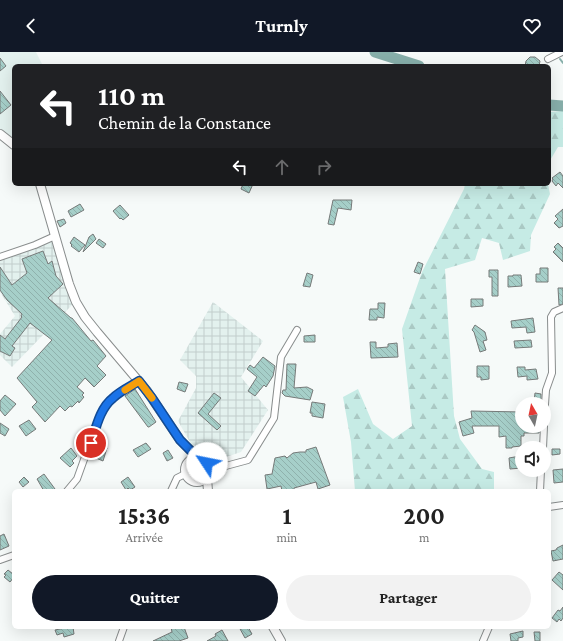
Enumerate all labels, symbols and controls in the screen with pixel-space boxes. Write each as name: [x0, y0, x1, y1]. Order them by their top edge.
icon: back: [20, 15, 42, 37]
icon: heart: [521, 15, 543, 37]
text: Turnly: [255, 16, 308, 36]
icon: left: [32, 80, 84, 132]
text: 110 m: [98, 80, 165, 111]
text: Chemin de la Constance: [98, 113, 271, 133]
icon: left: [229, 156, 251, 178]
icon: ahead: [271, 156, 293, 178]
icon: right: [313, 156, 335, 178]
north arrow: [515, 397, 551, 433]
map controls: [515, 397, 551, 477]
pin: [74, 426, 108, 460]
icon: arrive: [80, 432, 102, 454]
button: sound: [515, 441, 551, 477]
position arrow: [186, 442, 228, 484]
text: 15:36: [118, 502, 170, 529]
text: 1: [282, 502, 291, 529]
text: 200: [403, 502, 445, 529]
text: Arrivée: [126, 530, 163, 545]
text: min: [277, 530, 297, 545]
text: m: [419, 530, 429, 545]
button: Quitter: [32, 575, 278, 621]
button: Partager: [286, 575, 531, 621]

